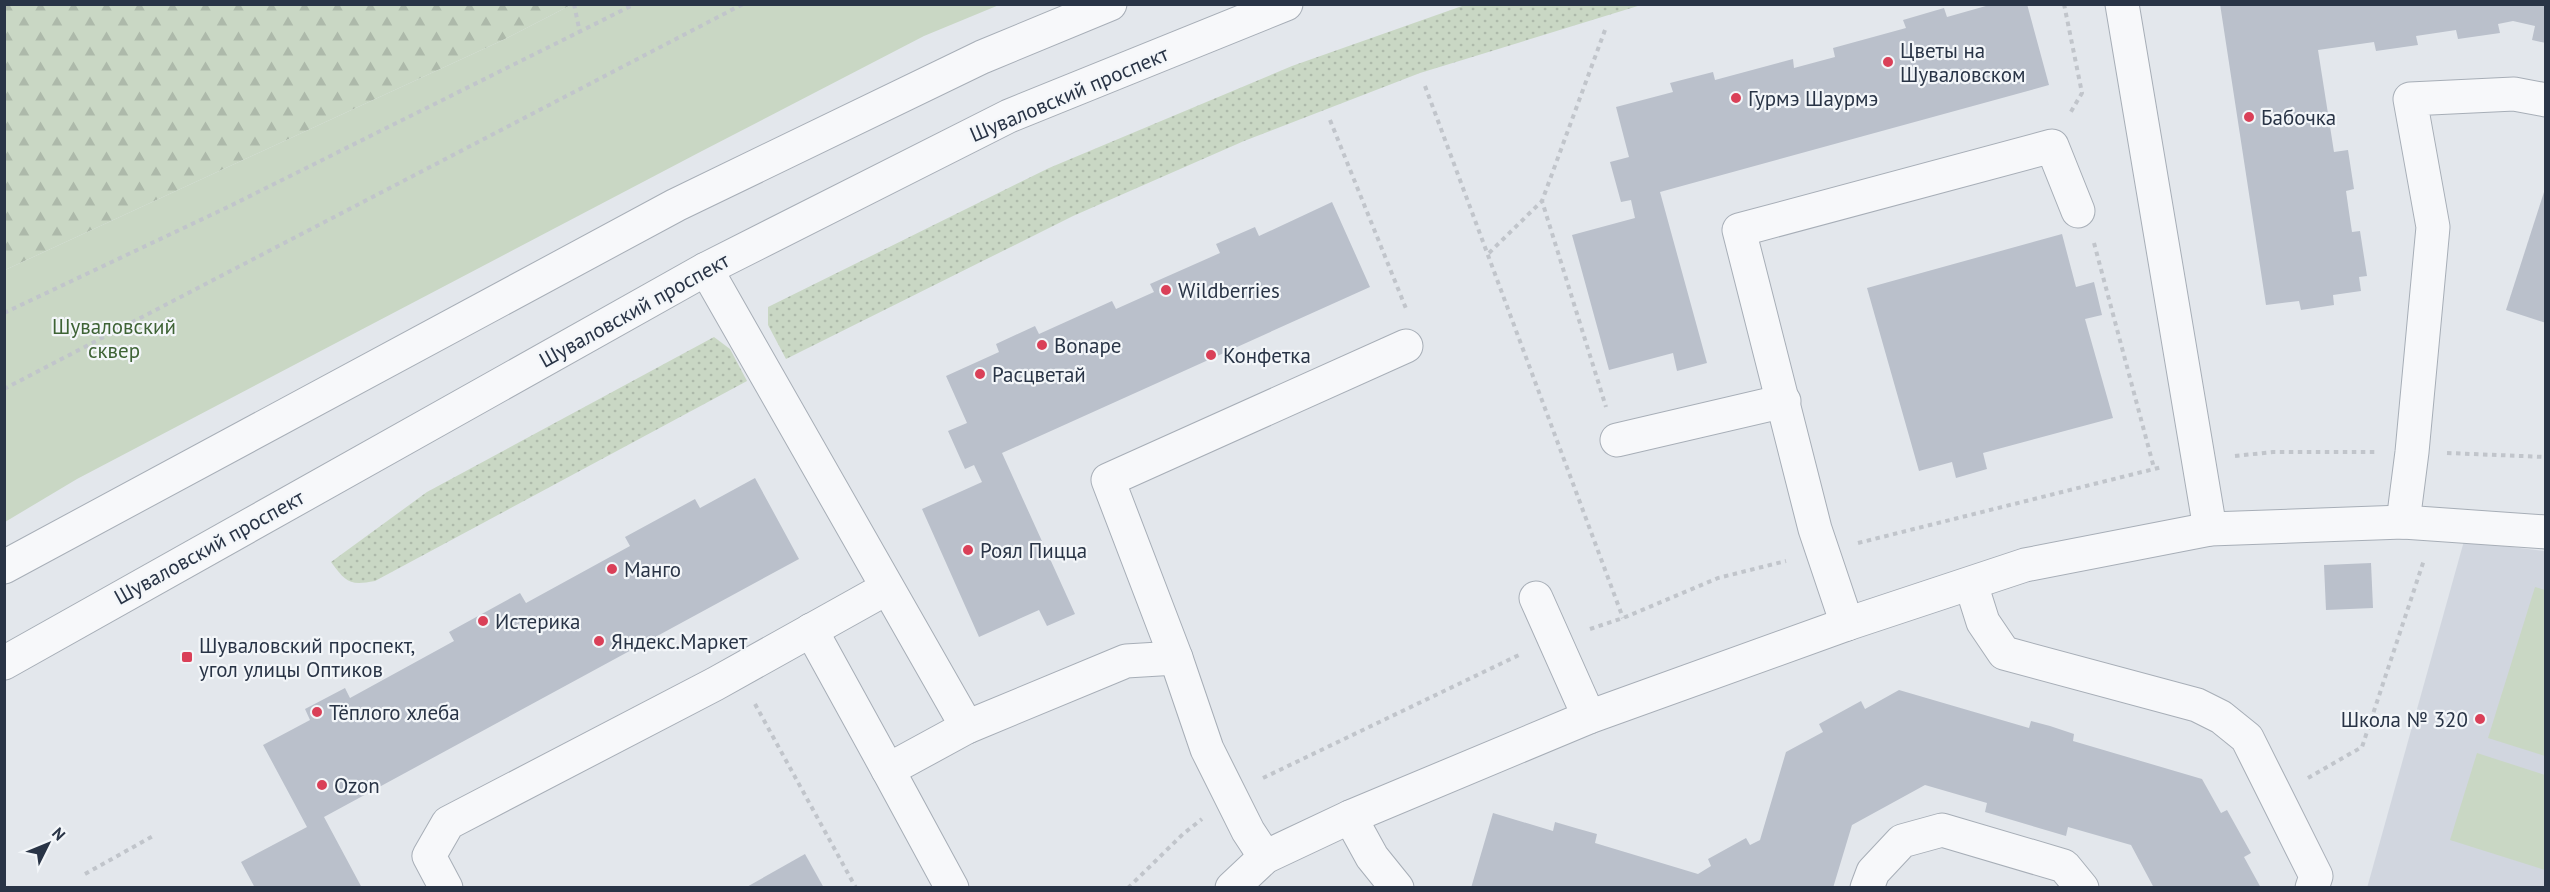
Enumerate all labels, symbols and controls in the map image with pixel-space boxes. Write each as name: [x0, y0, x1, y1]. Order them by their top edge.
place label: Цветы на Шуваловском: [1900, 37, 2025, 88]
street label: Шуваловский проспект: [966, 40, 1173, 148]
marker: Цветы на Шуваловском: [1881, 55, 1895, 69]
place label: Гурмэ Шаурмэ: [1748, 85, 1878, 112]
marker: Гурмэ Шаурмэ: [1729, 91, 1743, 105]
place label: Бабочка: [2261, 104, 2336, 131]
marker: Бабочка: [2242, 110, 2256, 124]
street label: Шуваловский проспект: [534, 246, 734, 373]
place label: Wildberries: [1178, 277, 1280, 304]
marker: Wildberries: [1159, 283, 1173, 297]
park label: Шуваловский сквер: [52, 313, 176, 364]
place label: Bonape: [1054, 332, 1121, 359]
marker: Bonape: [1035, 338, 1049, 352]
place label: Конфетка: [1223, 342, 1311, 369]
marker: Конфетка: [1204, 348, 1218, 362]
place label: Расцветай: [992, 361, 1086, 388]
marker: Расцветай: [973, 367, 987, 381]
street label: Шуваловский проспект: [109, 483, 309, 610]
place label: Роял Пицца: [980, 537, 1087, 564]
marker: Роял Пицца: [961, 543, 975, 557]
place label: Манго: [624, 556, 681, 583]
marker: Манго: [605, 562, 619, 576]
place label: Истерика: [495, 608, 580, 635]
marker: Истерика: [476, 614, 490, 628]
place label: Яндекс.Маркет: [611, 628, 748, 655]
place label: Шуваловский проспект, угол улицы Оптиков: [199, 632, 415, 683]
marker: Яндекс.Маркет: [592, 634, 606, 648]
marker: Шуваловский проспект, угол улицы Оптиков: [180, 650, 194, 664]
place label: Тёплого хлеба: [329, 699, 460, 726]
marker: Тёплого хлеба: [310, 705, 324, 719]
place label: Школа № 320: [2341, 706, 2468, 733]
marker: Школа № 320: [2473, 712, 2487, 726]
place label: Ozon: [334, 772, 380, 799]
marker: Ozon: [315, 778, 329, 792]
north arrow: [18, 814, 78, 874]
text: N: [48, 823, 70, 844]

